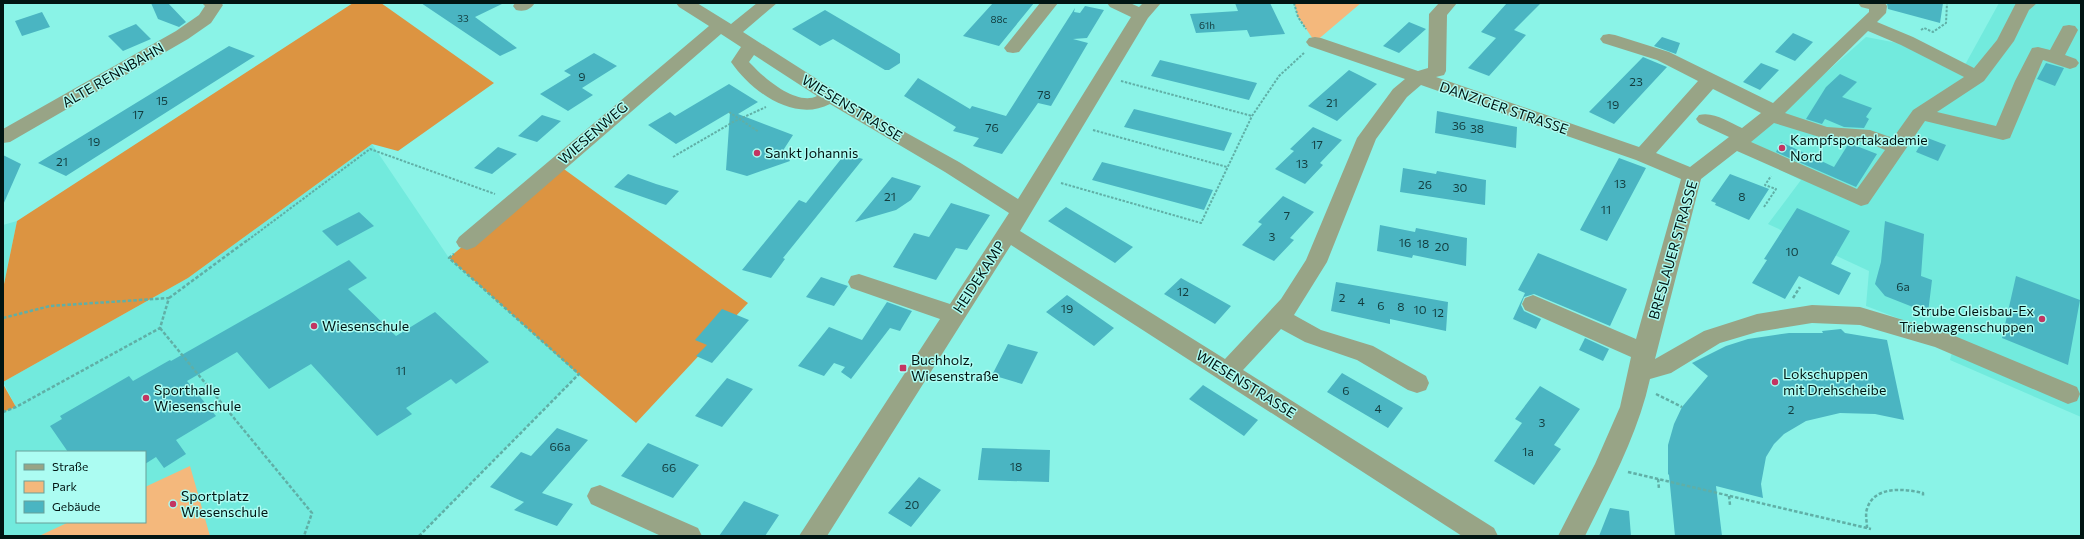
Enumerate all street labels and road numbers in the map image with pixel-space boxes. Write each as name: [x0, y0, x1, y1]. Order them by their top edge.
street label: ALTE RENNBAHN: [59, 39, 167, 111]
street label: WIESENSTRASSE: [799, 71, 906, 144]
street label: DANZIGER STRASSE: [1438, 78, 1571, 138]
street label: WIESENWEG: [554, 98, 631, 167]
street label: BRESLAUER STRASSE: [1645, 179, 1700, 321]
street label: HEIDEKAMP: [949, 237, 1008, 316]
street label: WIESENSTRASSE: [1193, 346, 1299, 421]

